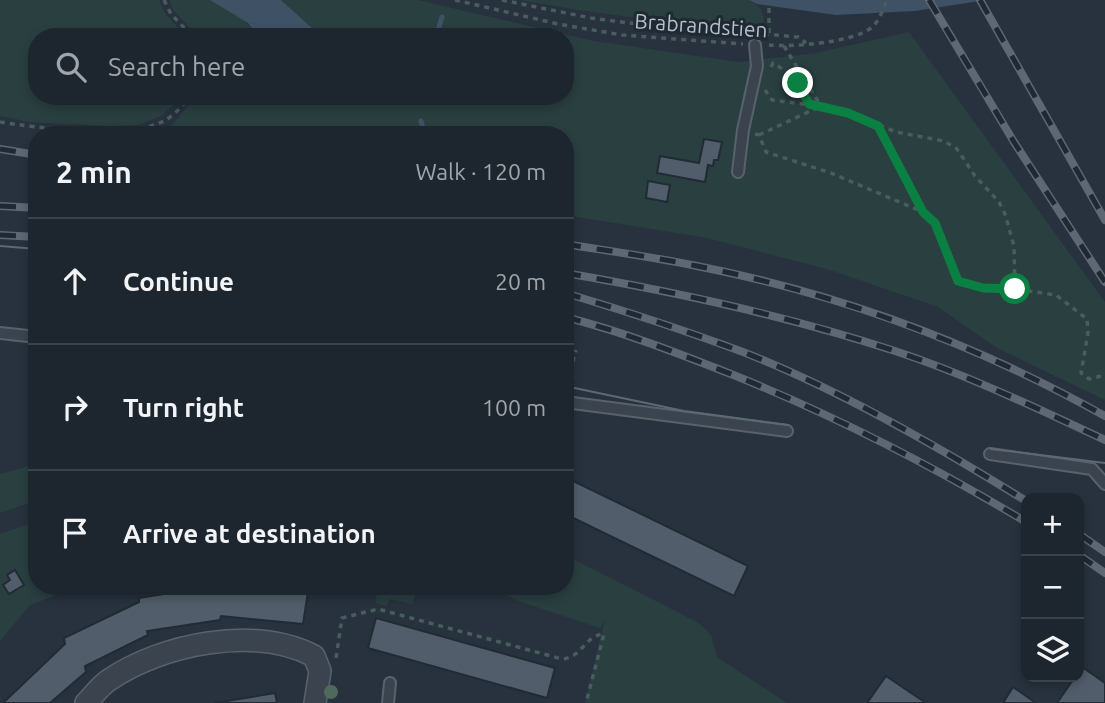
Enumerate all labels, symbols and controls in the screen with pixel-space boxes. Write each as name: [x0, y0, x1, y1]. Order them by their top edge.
street label: Brabrandstien: [634, 8, 768, 42]
search box: [28, 28, 574, 105]
icon: search: [52, 48, 90, 86]
text: Search here: [108, 52, 245, 81]
route end: [782, 67, 813, 98]
text: 2 min: [56, 155, 132, 189]
text: Walk · 120 m: [415, 159, 546, 184]
icon: ahead: [56, 262, 94, 300]
text: Continue: [123, 267, 234, 296]
text: 20 m: [495, 269, 546, 294]
route start: [999, 273, 1030, 304]
icon: right: [56, 388, 94, 426]
text: Turn right: [123, 393, 244, 422]
text: 100 m: [482, 395, 546, 420]
map controls: [1021, 493, 1084, 682]
button: +: [1021, 493, 1084, 556]
icon: arrive: [56, 514, 94, 552]
text: Arrive at destination: [123, 519, 376, 548]
button: −: [1021, 556, 1084, 619]
button: layers: [1021, 619, 1084, 682]

